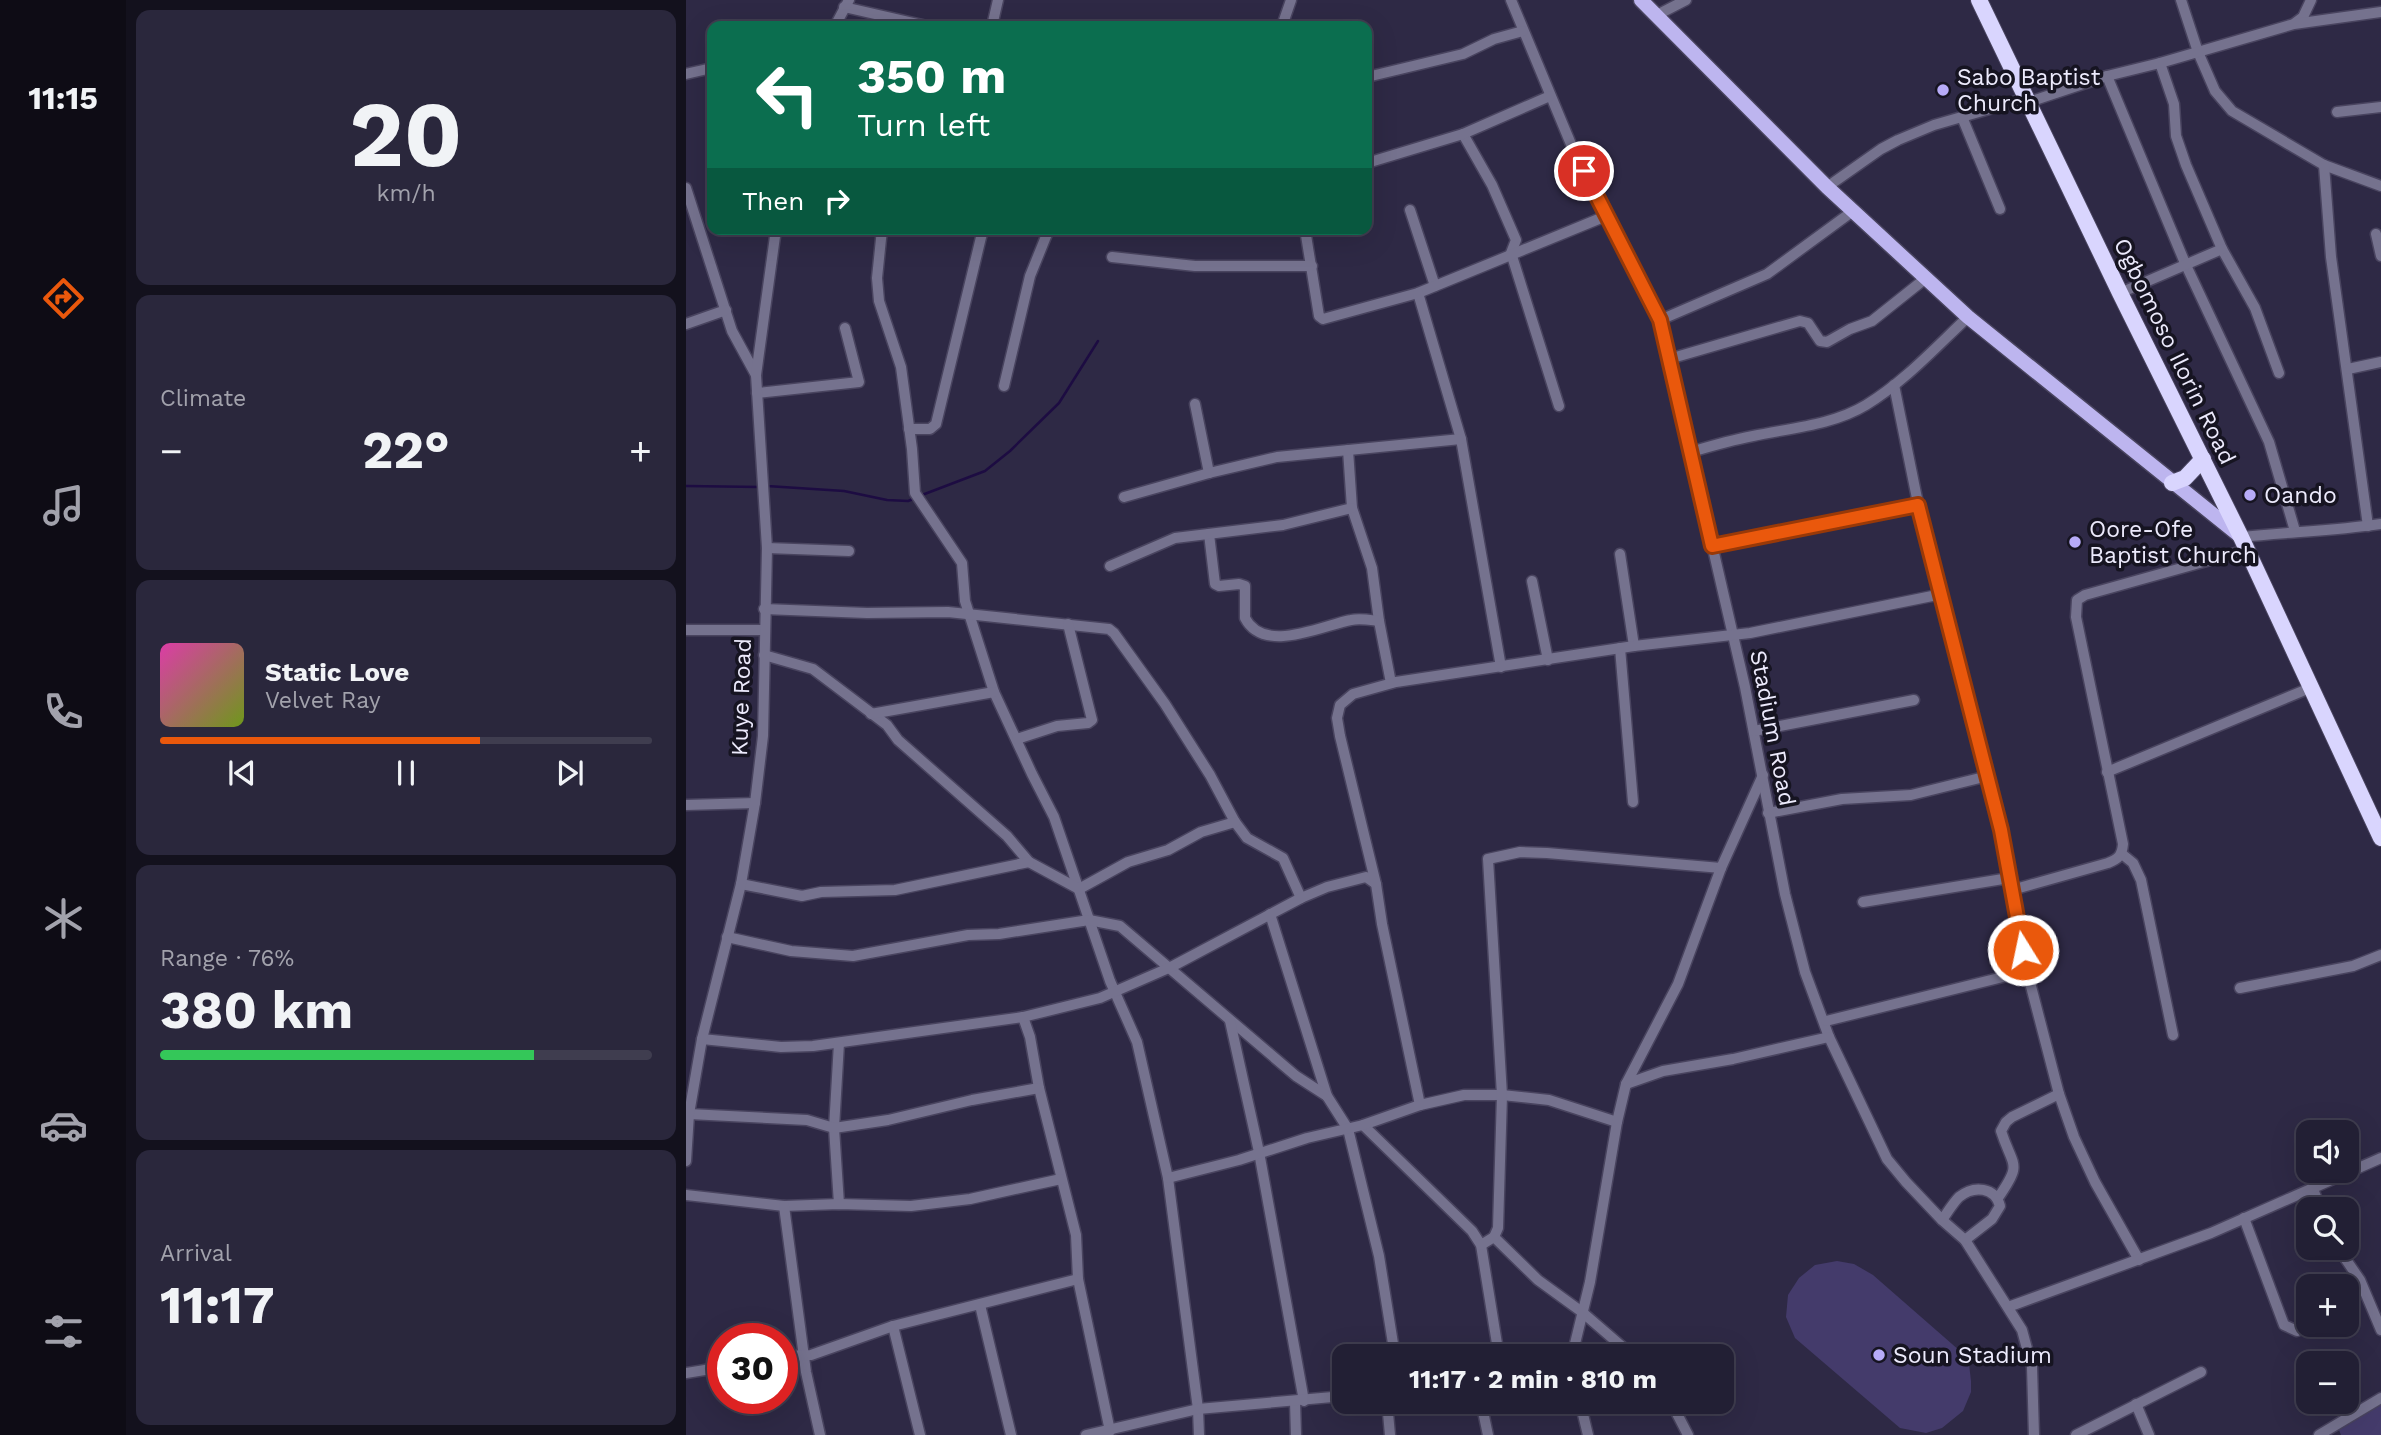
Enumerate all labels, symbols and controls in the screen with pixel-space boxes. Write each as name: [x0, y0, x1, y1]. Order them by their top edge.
text: 350 m: [857, 47, 1006, 105]
icon: left: [742, 49, 833, 140]
place label: Sabo Baptist Church: [1957, 64, 2101, 117]
text: 11:15: [28, 79, 98, 117]
text: 20: [350, 81, 462, 188]
marker: Sabo Baptist Church: [1935, 82, 1951, 98]
text: Turn left: [857, 106, 990, 144]
pin: [1554, 141, 1614, 201]
icon: arrive: [1565, 152, 1603, 190]
text: km/h: [376, 180, 436, 207]
icon: right: [818, 182, 856, 220]
text: Then: [742, 186, 804, 216]
street label: Ogbomoso Ilorin Road: [2108, 234, 2241, 469]
icon: directions: [39, 274, 88, 323]
text: Climate: [160, 385, 246, 412]
text: 22°: [362, 420, 450, 481]
text: −: [160, 429, 183, 473]
text: +: [629, 429, 652, 473]
icon: music: [39, 481, 88, 530]
place label: Oando: [2264, 482, 2337, 509]
marker: Oando: [2242, 487, 2258, 503]
place label: Oore-Ofe Baptist Church: [2089, 516, 2257, 569]
marker: Oore-Ofe Baptist Church: [2067, 534, 2083, 550]
street label: Kuye Road: [726, 638, 757, 756]
street label: Stadium Road: [1744, 648, 1801, 808]
text: Static Love: [265, 657, 409, 687]
icon: phone: [39, 687, 88, 736]
text: Velvet Ray: [265, 687, 381, 714]
icon: previous: [223, 754, 261, 792]
icon: pause: [387, 754, 425, 792]
icon: next: [551, 754, 589, 792]
icon: climate: [39, 894, 88, 943]
position arrow: [1986, 913, 2060, 987]
text: Range · 76%: [160, 945, 294, 972]
text: 380 km: [160, 980, 353, 1041]
icon: car: [39, 1101, 88, 1150]
map controls: [2296, 1120, 2359, 1414]
button: sound: [2296, 1120, 2359, 1183]
button: search: [2296, 1197, 2359, 1260]
text: Arrival: [160, 1240, 232, 1267]
button: +: [2296, 1274, 2359, 1337]
text: 11:17: [160, 1275, 275, 1336]
icon: filters: [39, 1307, 88, 1356]
speed limit sign: 30: [707, 1323, 798, 1414]
place label: Soun Stadium: [1893, 1342, 2052, 1369]
marker: Soun Stadium: [1871, 1347, 1887, 1363]
button: −: [2296, 1351, 2359, 1414]
text: 11:17 · 2 min · 810 m: [1409, 1364, 1657, 1394]

